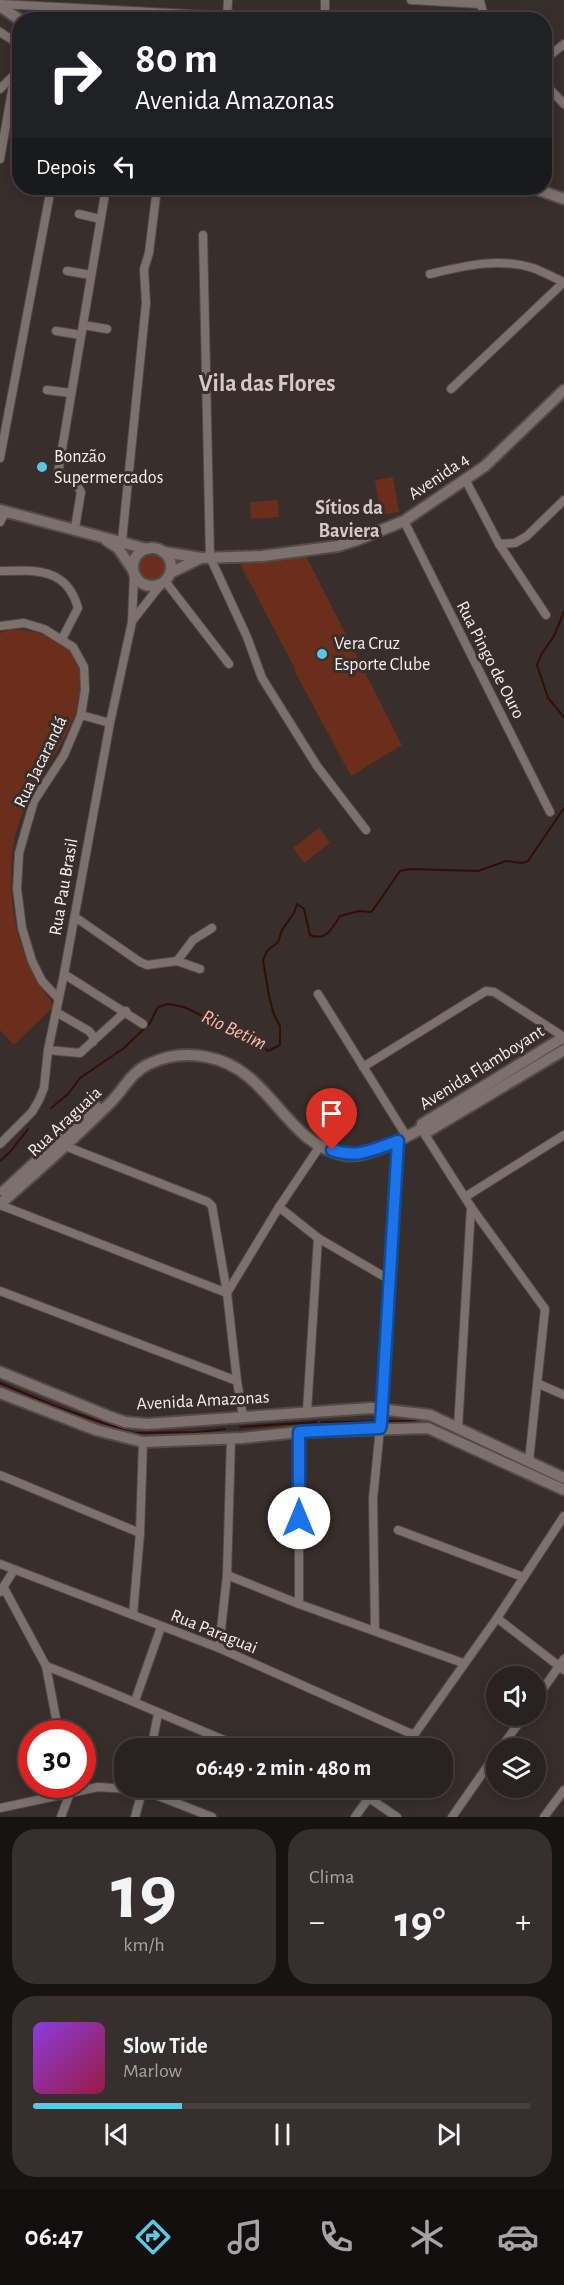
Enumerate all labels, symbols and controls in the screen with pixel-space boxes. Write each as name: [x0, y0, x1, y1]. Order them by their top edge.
icon: right: [36, 36, 114, 114]
text: 80 m: [135, 38, 218, 80]
text: Avenida Amazonas: [135, 87, 335, 114]
icon: left: [108, 150, 141, 183]
text: Depois: [36, 156, 96, 178]
district label: Vila das Flores: [199, 372, 335, 396]
place label: Bonzão Supermercados: [54, 448, 163, 487]
street label: Avenida 4: [406, 450, 473, 504]
marker: Bonzão Supermercados: [35, 460, 49, 474]
district label: Sítios da Baviera: [315, 498, 383, 541]
street label: Rua Pingo de Ouro: [453, 598, 527, 722]
place label: Vera Cruz Esporte Clube: [334, 635, 430, 674]
marker: Vera Cruz Esporte Clube: [315, 647, 329, 661]
street label: Rua Jacarandá: [11, 713, 71, 811]
street label: Rua Pau Brasil: [47, 837, 81, 937]
water label: Rio Betim: [198, 1006, 270, 1054]
street label: Avenida Flamboyant: [417, 1022, 548, 1114]
street label: Rua Araguaia: [25, 1084, 105, 1160]
pin: [306, 1088, 357, 1150]
icon: arrive: [315, 1097, 348, 1130]
street label: Avenida Amazonas: [136, 1389, 270, 1413]
position arrow: [267, 1486, 331, 1550]
street label: Rua Paraguai: [168, 1606, 260, 1658]
map controls: [486, 1666, 546, 1798]
button: sound: [486, 1666, 546, 1726]
speed limit sign: 30: [18, 1720, 96, 1798]
button: layers: [486, 1738, 546, 1798]
text: 06:49 · 2 min · 480 m: [196, 1757, 371, 1779]
text: 19: [111, 1855, 177, 1933]
text: Clima: [309, 1867, 354, 1887]
text: 19°: [394, 1900, 446, 1945]
text: −: [309, 1906, 325, 1939]
text: +: [515, 1906, 531, 1939]
text: km/h: [123, 1935, 165, 1955]
text: Slow Tide: [123, 2035, 208, 2057]
text: Marlow: [123, 2061, 182, 2081]
icon: previous: [100, 2118, 133, 2151]
icon: pause: [266, 2118, 299, 2151]
icon: next: [432, 2118, 465, 2151]
icon: directions: [132, 2216, 174, 2258]
icon: music: [224, 2216, 266, 2258]
icon: phone: [315, 2216, 357, 2258]
icon: climate: [406, 2216, 448, 2258]
icon: car: [497, 2216, 539, 2258]
text: 06:47: [25, 2223, 83, 2250]

